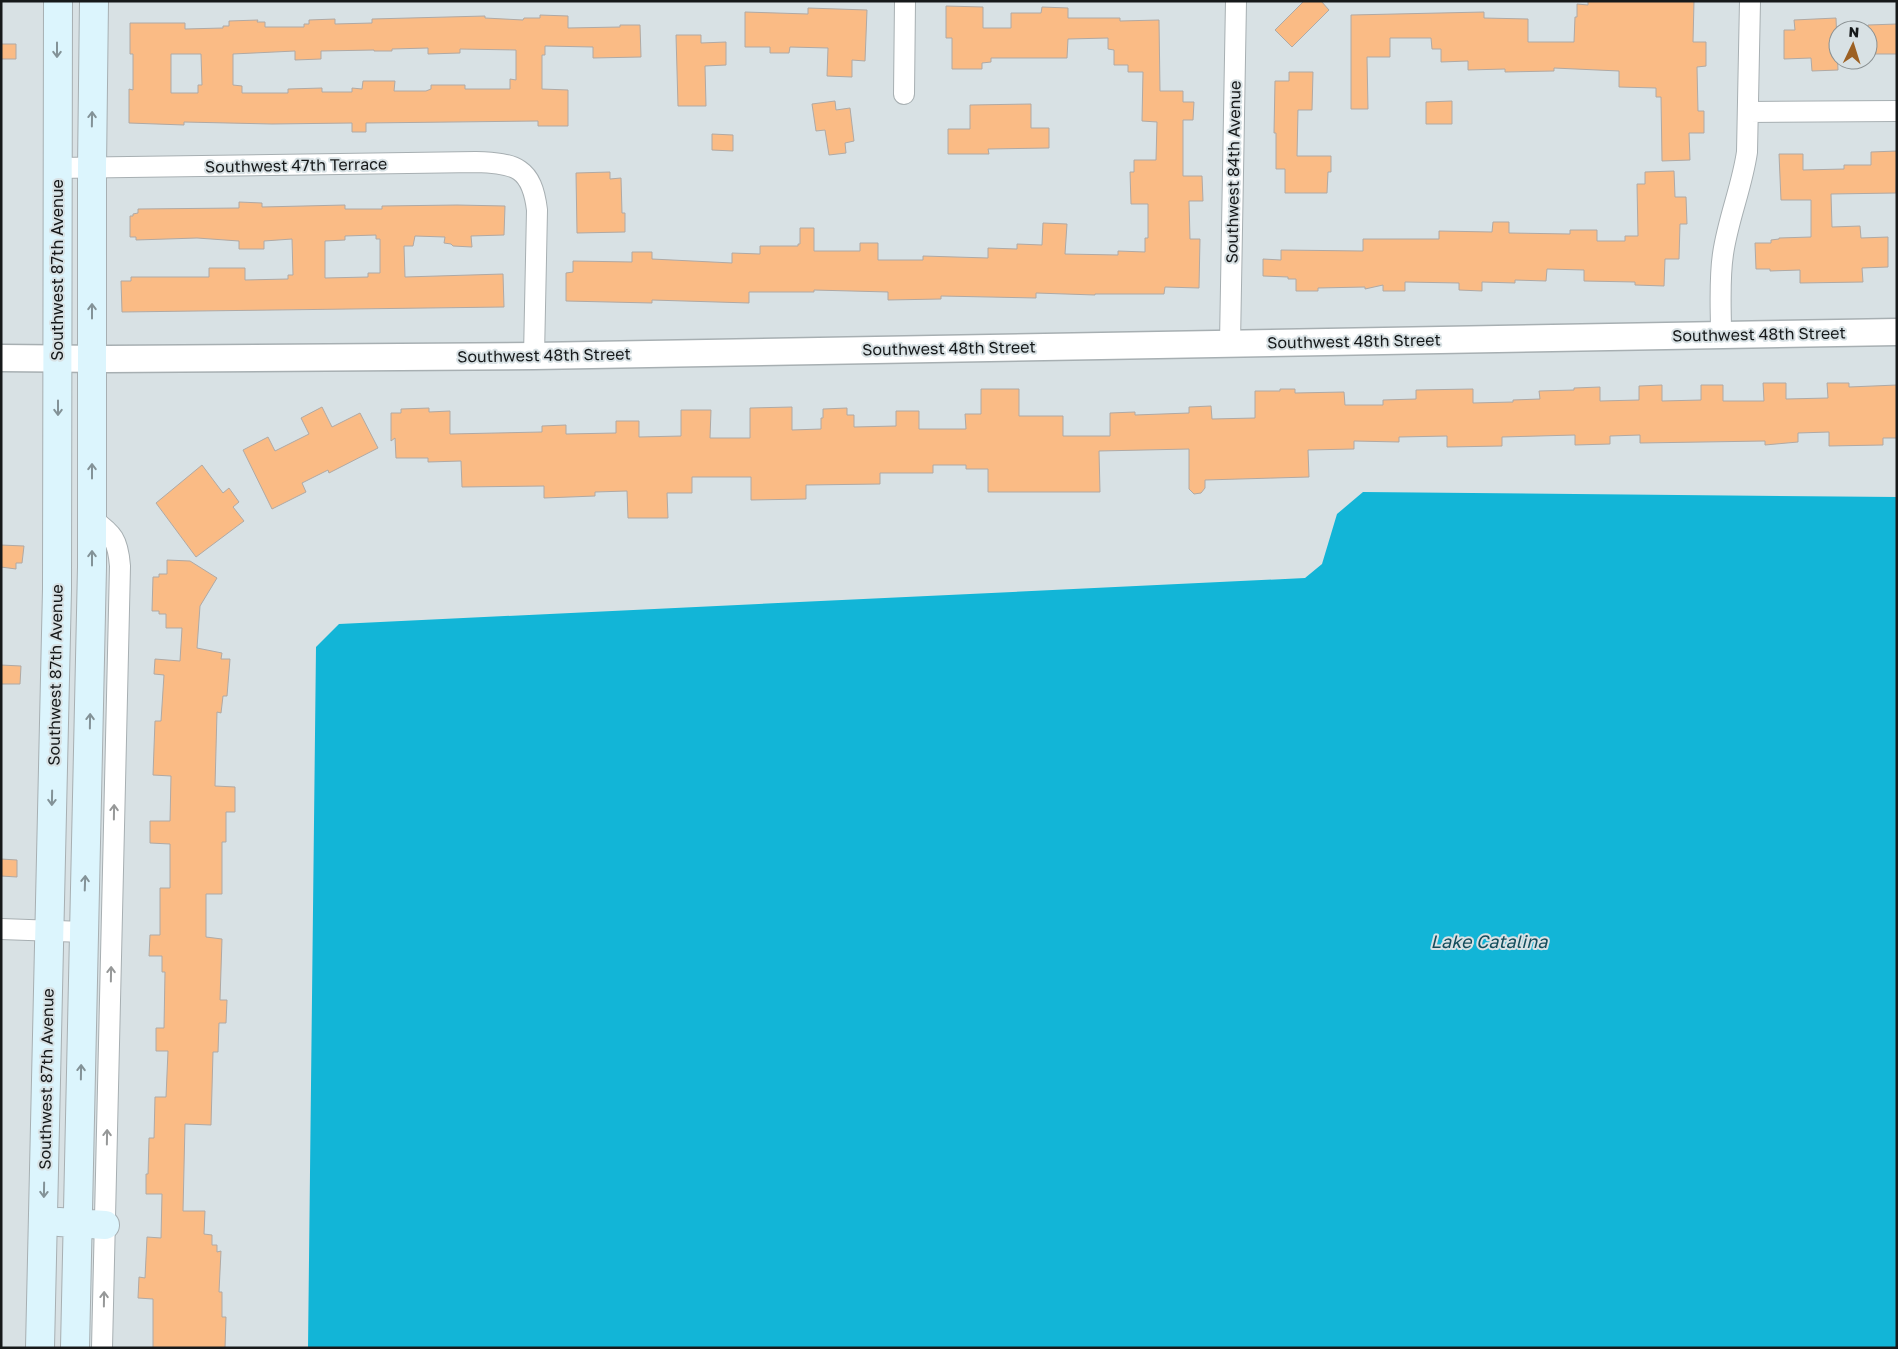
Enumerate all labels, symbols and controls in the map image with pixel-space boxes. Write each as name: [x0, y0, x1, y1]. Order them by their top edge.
north arrow: [1828, 20, 1878, 70]
text: N: [1848, 23, 1860, 40]
one-way arrow: [53, 42, 62, 58]
street label: Southwest 84th Avenue: [1221, 80, 1245, 264]
one-way arrow: [87, 112, 97, 128]
street label: Southwest 47th Terrace: [205, 153, 387, 177]
street label: Southwest 87th Avenue: [47, 179, 67, 361]
one-way arrow: [87, 303, 97, 319]
street label: Southwest 48th Street: [1672, 322, 1846, 346]
street label: Southwest 48th Street: [1267, 329, 1441, 353]
street label: Southwest 48th Street: [862, 336, 1036, 360]
street label: Southwest 48th Street: [457, 343, 631, 367]
one-way arrow: [53, 399, 63, 415]
one-way arrow: [87, 463, 97, 479]
one-way arrow: [87, 550, 97, 566]
street label: Southwest 87th Avenue: [43, 584, 67, 766]
one-way arrow: [85, 713, 95, 729]
one-way arrow: [47, 789, 57, 805]
one-way arrow: [109, 804, 119, 820]
one-way arrow: [80, 875, 90, 892]
water label: Lake Catalina: [1431, 930, 1548, 952]
one-way arrow: [106, 966, 116, 982]
street label: Southwest 87th Avenue: [34, 988, 58, 1170]
one-way arrow: [76, 1064, 86, 1080]
one-way arrow: [103, 1129, 112, 1145]
one-way arrow: [39, 1181, 48, 1197]
one-way arrow: [99, 1291, 108, 1307]

